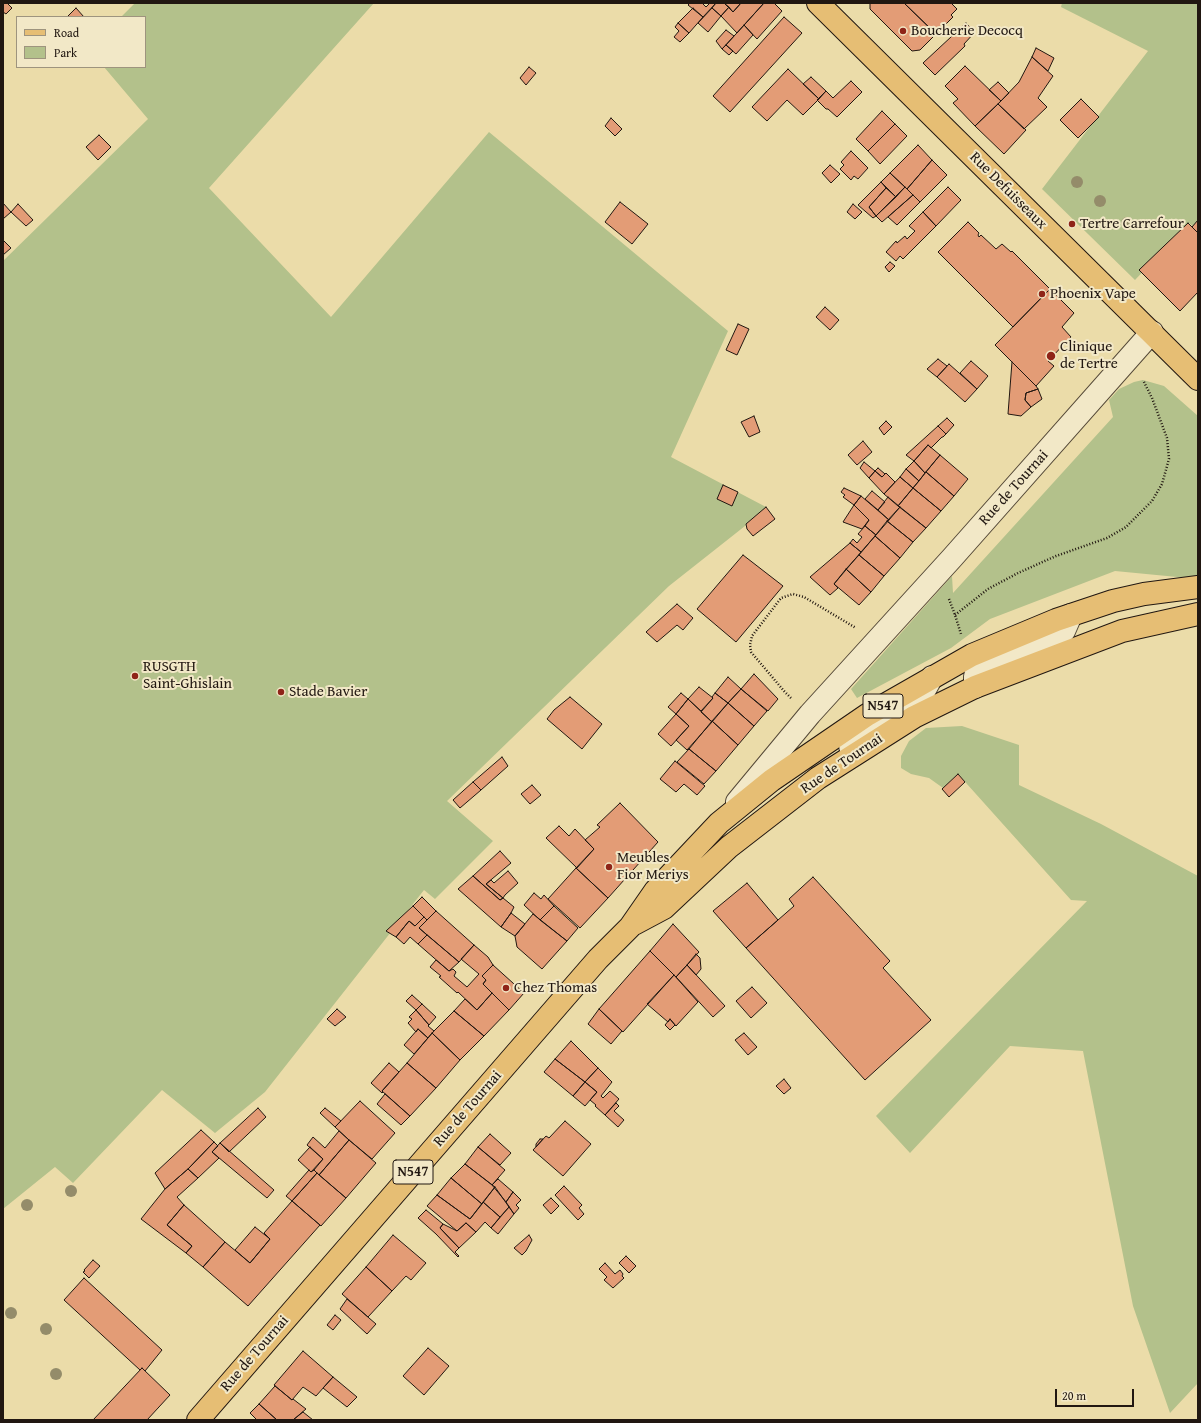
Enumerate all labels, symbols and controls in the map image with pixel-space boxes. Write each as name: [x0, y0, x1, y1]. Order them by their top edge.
legend: [16, 16, 146, 68]
place label: Boucherie Decocq: [911, 22, 1023, 40]
text: Road: [54, 24, 79, 41]
marker: Boucherie Decocq: [898, 26, 908, 36]
text: Park: [54, 44, 77, 61]
street label: Rue Defuisseaux: [966, 149, 1050, 233]
place label: Tertre Carrefour: [1080, 215, 1184, 233]
marker: Tertre Carrefour: [1067, 219, 1077, 229]
place label: Phoenix Vape: [1050, 285, 1136, 303]
marker: Phoenix Vape: [1037, 289, 1047, 299]
place label: Clinique de Tertre: [1060, 338, 1118, 373]
marker: Clinique de Tertre: [1045, 350, 1057, 362]
street label: Rue de Tournai: [976, 447, 1052, 529]
place label: RUSGTH Saint-Ghislain: [143, 658, 232, 693]
marker: RUSGTH Saint-Ghislain: [130, 671, 140, 681]
place label: Stade Bavier: [289, 683, 367, 701]
marker: Stade Bavier: [276, 687, 286, 697]
road number: N547: [863, 694, 903, 718]
street label: Rue de Tournai: [798, 730, 886, 798]
place label: Meubles Fior Meriys: [617, 849, 689, 884]
marker: Meubles Fior Meriys: [604, 862, 614, 872]
place label: Chez Thomas: [514, 979, 597, 997]
marker: Chez Thomas: [501, 983, 511, 993]
street label: Rue de Tournai: [430, 1067, 506, 1151]
road number: N547: [393, 1160, 433, 1184]
street label: Rue de Tournai: [217, 1312, 293, 1396]
scale bar: [1057, 1381, 1136, 1407]
text: 20 m: [1062, 1387, 1086, 1404]

